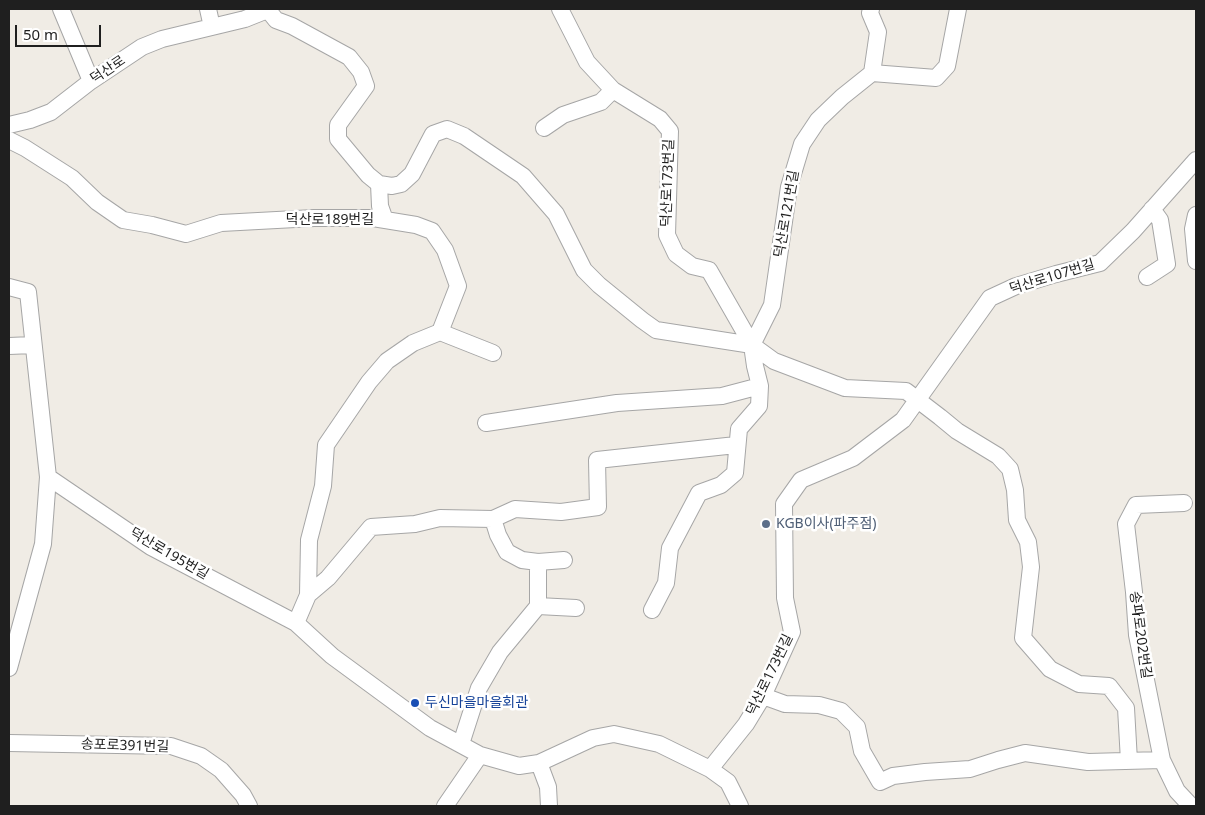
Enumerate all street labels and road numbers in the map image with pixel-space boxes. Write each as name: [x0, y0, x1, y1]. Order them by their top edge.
street label: 덕산로: [87, 52, 129, 88]
street label: 덕산로173번길: [658, 139, 678, 227]
street label: 덕산로121번길: [771, 169, 803, 259]
street label: 덕산로189번길: [286, 212, 374, 228]
street label: 덕산로107번길: [1007, 256, 1097, 298]
street label: 덕산로195번길: [127, 525, 211, 583]
street label: 송파로202번길: [1126, 590, 1154, 680]
street label: 덕산로173번길: [743, 632, 797, 718]
street label: 송포로391번길: [81, 736, 169, 756]

